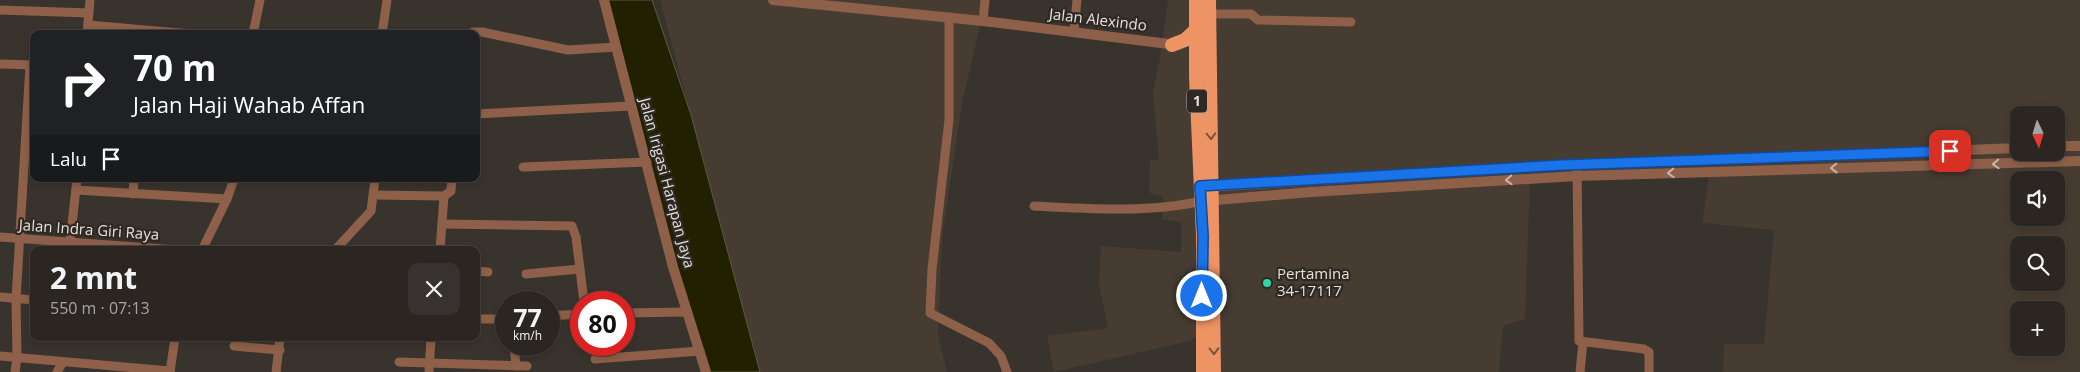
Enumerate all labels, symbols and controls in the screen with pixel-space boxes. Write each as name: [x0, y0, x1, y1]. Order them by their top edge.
street label: Jalan Alexindo: [1046, 3, 1148, 35]
text: 70 m: [133, 44, 216, 91]
icon: right: [50, 50, 115, 115]
text: Jalan Haji Wahab Affan: [133, 89, 365, 119]
road number: 1: [1187, 90, 1207, 112]
street label: Jalan Irigasi Harapan Jaya: [635, 93, 700, 270]
north arrow: [2010, 106, 2065, 161]
map controls: [2010, 106, 2065, 356]
pin: [1929, 130, 1971, 172]
one-way arrow: [1206, 132, 1216, 140]
icon: arrive: [1936, 137, 1964, 165]
icon: arrive: [97, 145, 125, 173]
text: Lalu: [50, 146, 87, 172]
one-way arrow: [1992, 158, 2000, 169]
one-way arrow: [1830, 163, 1838, 173]
one-way arrow: [1667, 167, 1675, 178]
button: sound: [2010, 171, 2065, 226]
one-way arrow: [1505, 175, 1513, 186]
street label: Jalan Indra Giri Raya: [16, 214, 160, 244]
button: search: [2010, 236, 2065, 291]
text: 2 mnt: [50, 257, 137, 298]
button: close: [408, 263, 460, 315]
place label: Pertamina 34-17117: [1277, 263, 1349, 300]
position arrow: [1175, 269, 1227, 321]
marker: Pertamina 34-17117: [1261, 277, 1273, 289]
speed limit sign: 80: [570, 291, 635, 356]
text: 550 m · 07:13: [50, 297, 150, 319]
text: 77: [513, 300, 542, 334]
button: +: [2010, 301, 2065, 356]
text: km/h: [513, 327, 542, 344]
one-way arrow: [1209, 348, 1219, 355]

